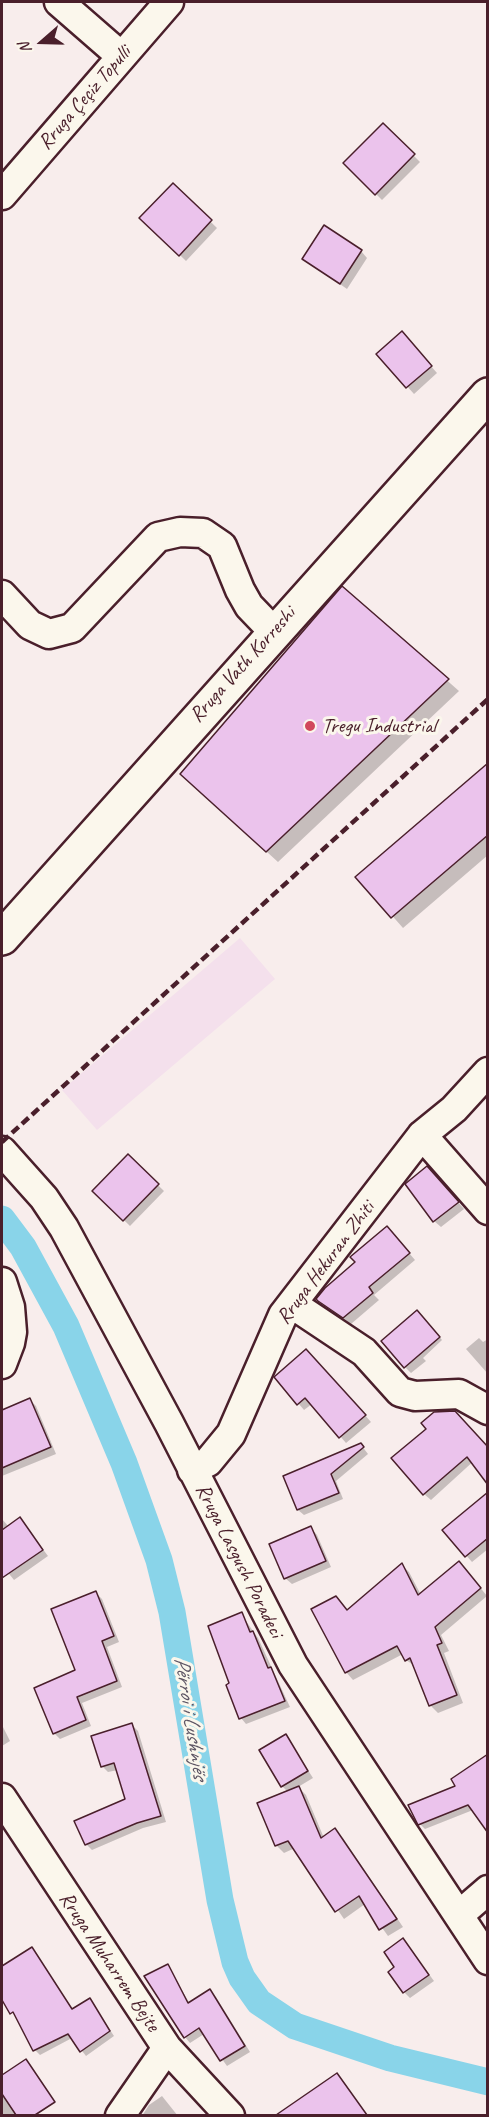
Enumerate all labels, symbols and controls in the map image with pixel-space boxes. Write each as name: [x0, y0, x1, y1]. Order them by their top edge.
north arrow: [12, 12, 72, 72]
text: N: [14, 40, 36, 56]
street label: Rruga Çeçiz Topulli: [33, 41, 137, 155]
street label: Rruga Vath Korreshi: [184, 602, 302, 728]
place label: Tregu Industrial: [322, 713, 436, 739]
marker: Tregu Industrial: [303, 719, 317, 733]
street label: Rruga Hekuran Zhiti: [272, 1196, 380, 1330]
street label: Rruga Lasgush Poradeci: [189, 1480, 289, 1642]
water label: Përroi i Lushnjës: [167, 1655, 213, 1781]
street label: Rruga Muharrem Bejte: [53, 1887, 165, 2037]

